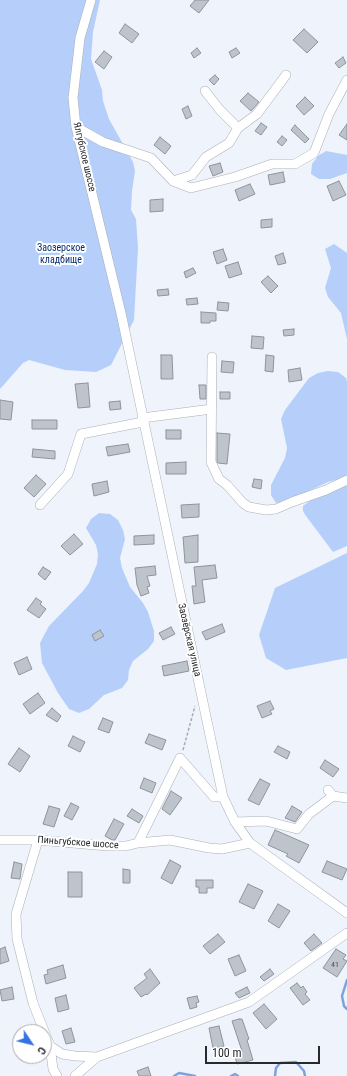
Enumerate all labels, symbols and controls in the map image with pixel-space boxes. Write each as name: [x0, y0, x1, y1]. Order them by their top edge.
street label: Ялгубское шоссе: [70, 121, 98, 193]
park label: Заозерское кладбище: [37, 242, 85, 266]
street label: Заозёрская улица: [175, 602, 203, 678]
street label: Пиньгубское шоссе: [37, 834, 119, 852]
house number: 41: [331, 960, 339, 970]
north arrow: [12, 1024, 52, 1064]
scale bar: [207, 1038, 322, 1064]
text: С: [34, 1044, 49, 1057]
text: 100 m: [212, 1046, 242, 1060]

